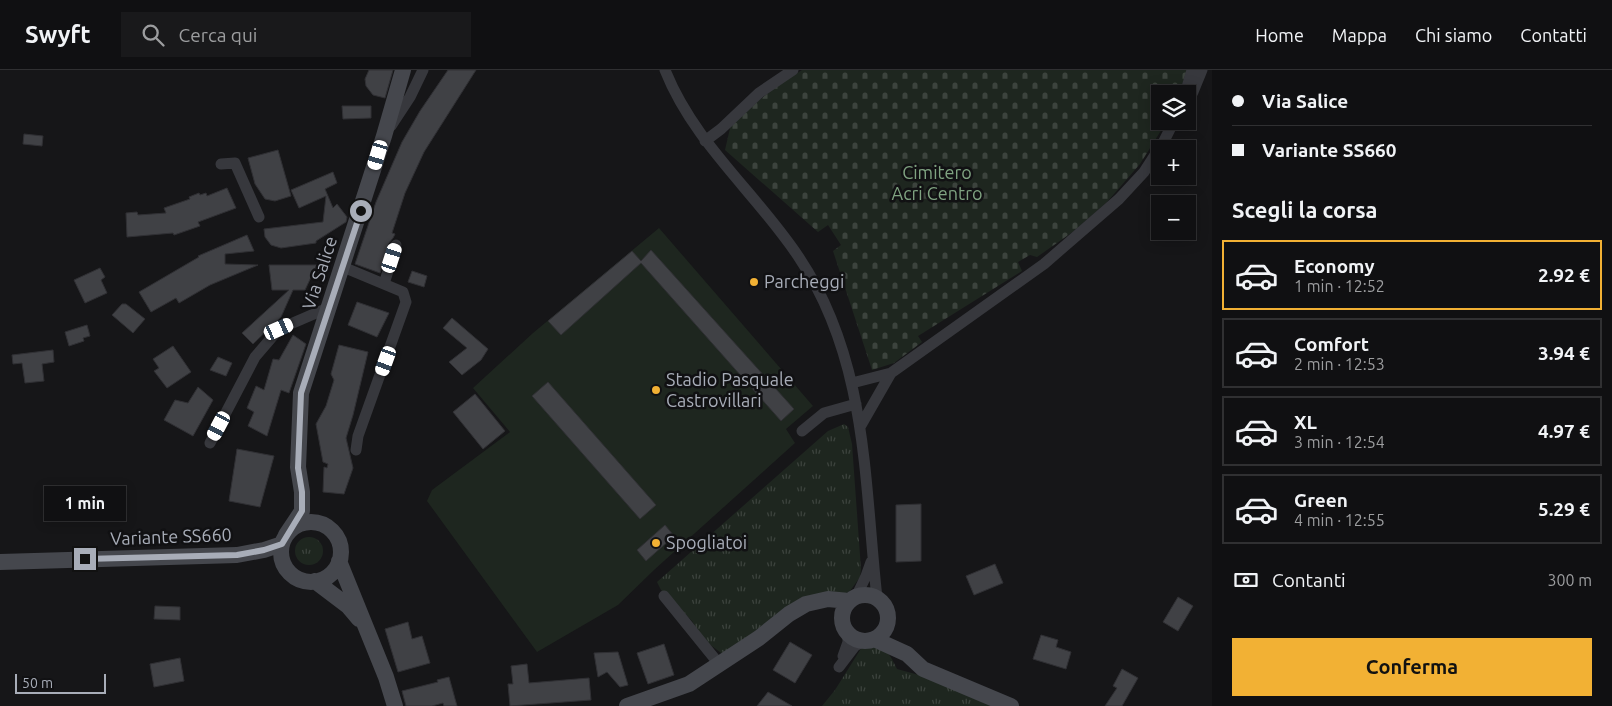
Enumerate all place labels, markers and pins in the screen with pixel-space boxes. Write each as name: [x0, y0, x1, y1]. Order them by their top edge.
place label: Parcheggi: [764, 271, 844, 291]
marker: Parcheggi: [748, 276, 760, 288]
place label: Stadio Pasquale Castrovillari: [666, 369, 794, 410]
marker: Stadio Pasquale Castrovillari: [650, 384, 662, 396]
place label: Spogliatoi: [666, 532, 747, 552]
marker: Spogliatoi: [650, 537, 662, 549]

